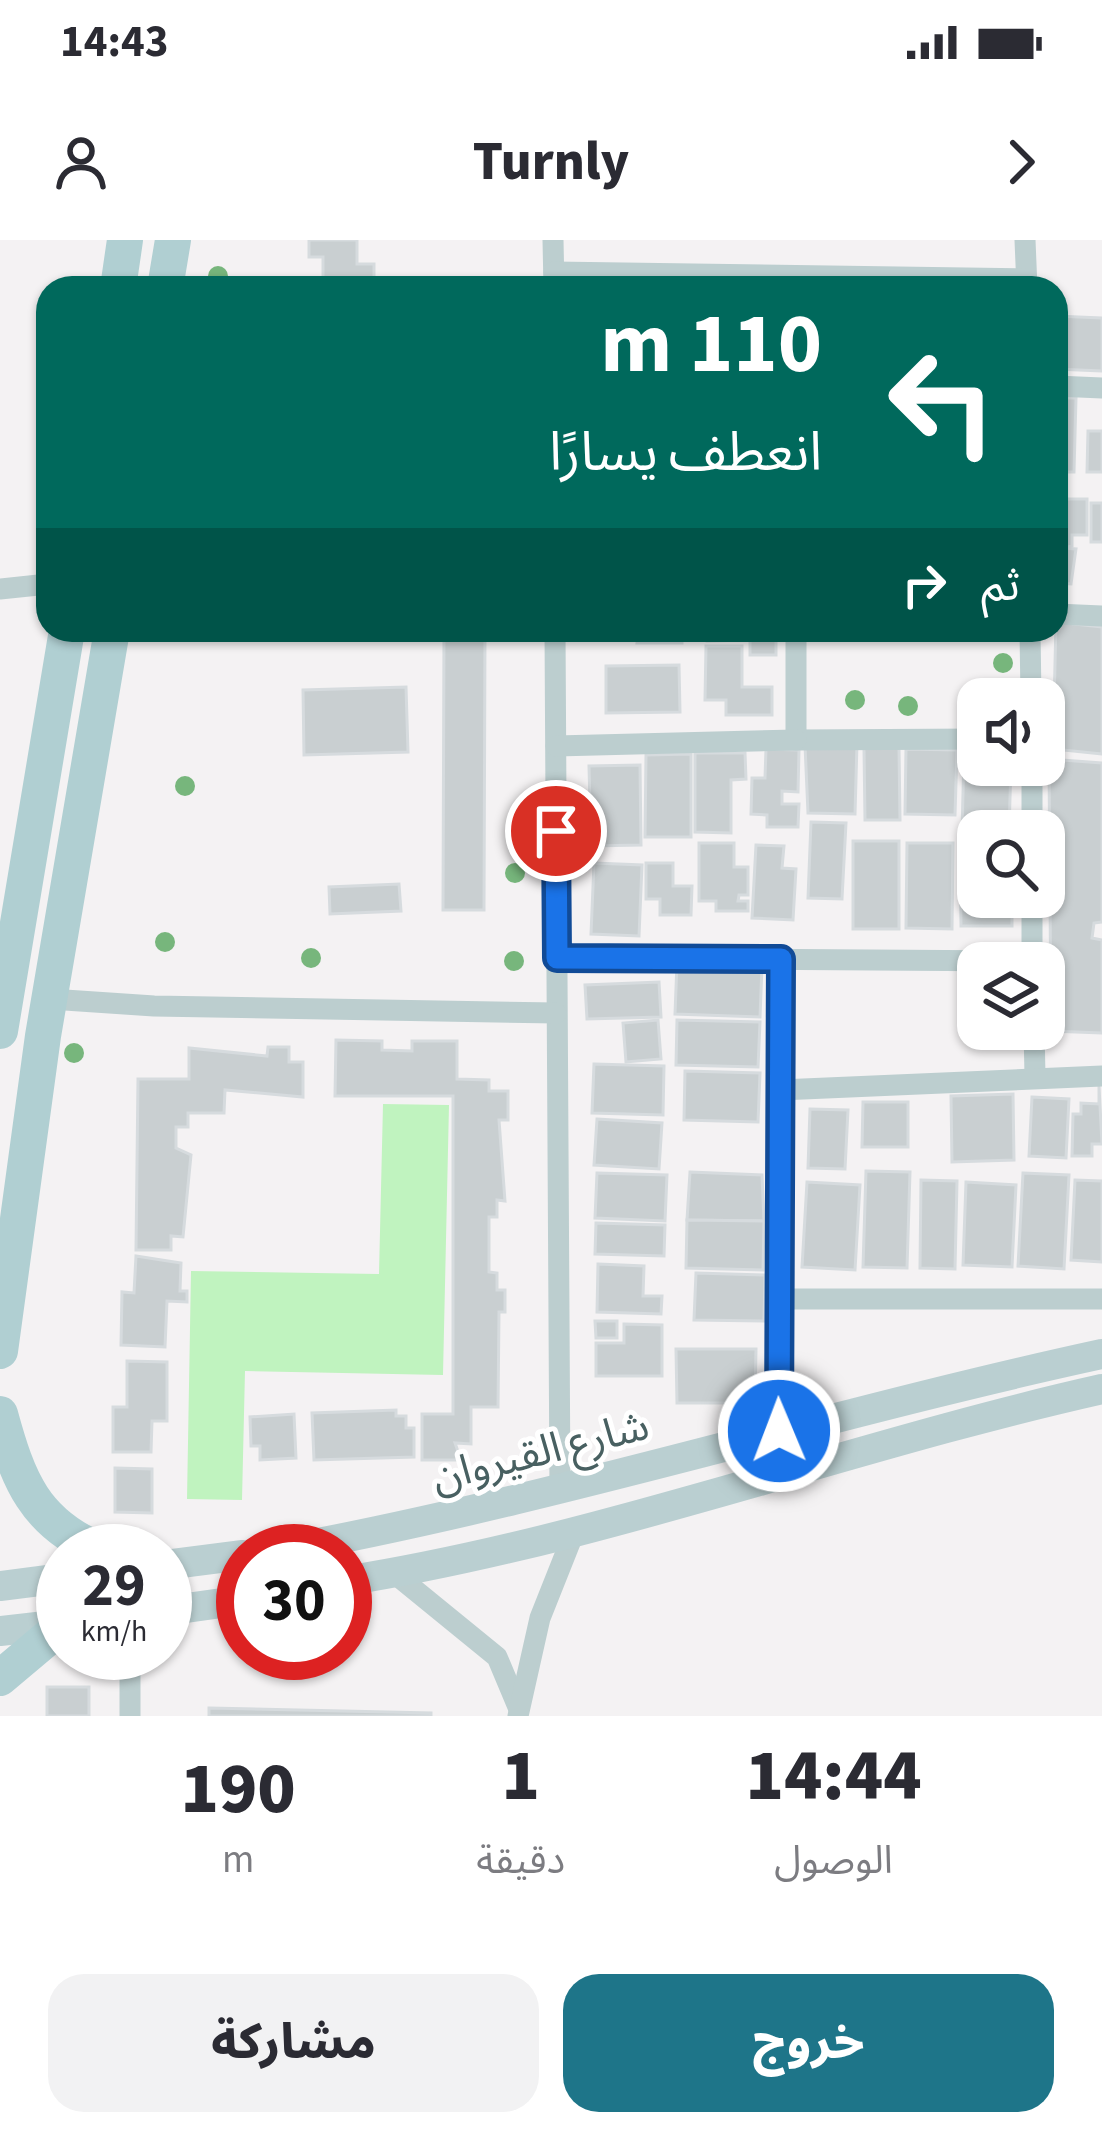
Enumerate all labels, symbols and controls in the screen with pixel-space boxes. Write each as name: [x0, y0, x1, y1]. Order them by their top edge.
text: 14:43: [60, 10, 169, 74]
text: Turnly: [473, 124, 629, 201]
icon: person: [48, 129, 114, 195]
icon: forward: [988, 129, 1054, 195]
text: 110 m: [600, 285, 822, 405]
icon: left: [864, 324, 1020, 480]
text: انعطف يسارًا: [549, 415, 822, 492]
icon: right: [891, 552, 957, 618]
text: ثم: [981, 554, 1020, 618]
map controls: [957, 678, 1065, 1050]
button: sound: [957, 678, 1065, 786]
pin: [505, 780, 607, 882]
icon: arrive: [523, 798, 589, 864]
button: search: [957, 810, 1065, 918]
button: layers: [957, 942, 1065, 1050]
position arrow: [716, 1368, 842, 1494]
street label: شارع القيروان: [426, 1396, 655, 1508]
speed limit sign: 30: [216, 1524, 372, 1680]
text: 29: [82, 1544, 146, 1629]
text: km/h: [81, 1610, 147, 1653]
text: 1: [501, 1725, 540, 1828]
text: 14:44: [745, 1725, 922, 1828]
text: 190: [180, 1738, 296, 1841]
text: m: [222, 1832, 254, 1888]
text: دقيقة: [476, 1833, 565, 1889]
text: الوصول: [774, 1833, 893, 1889]
button: مشاركة: [48, 1974, 539, 2112]
button: خروج: [563, 1974, 1054, 2112]

